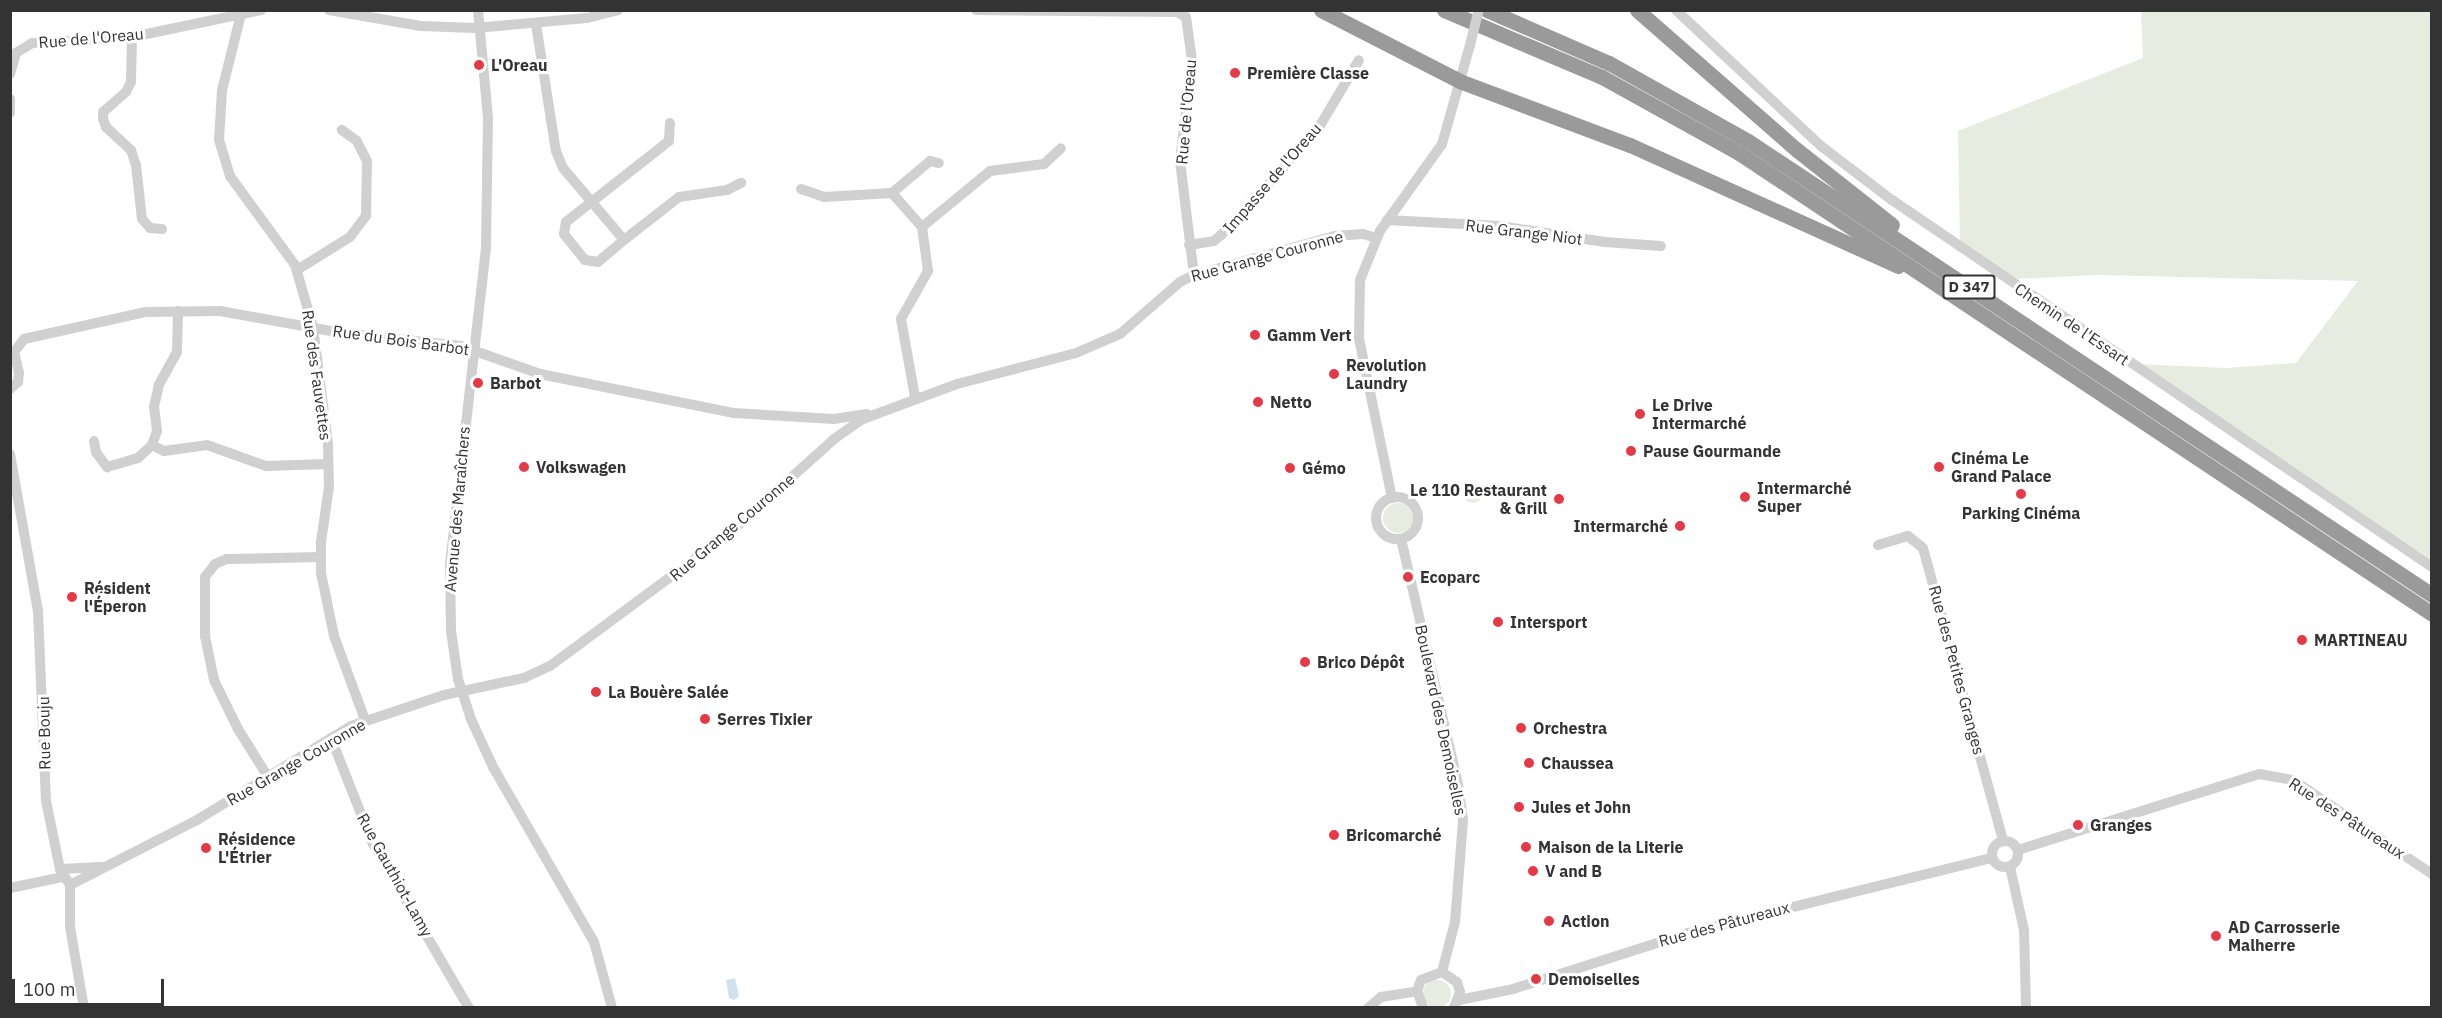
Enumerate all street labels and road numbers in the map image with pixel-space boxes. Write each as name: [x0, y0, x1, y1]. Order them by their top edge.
street label: Rue de l'Oreau: [38, 24, 144, 52]
street label: Rue de l'Oreau: [1172, 59, 1200, 165]
street label: Impasse de l'Oreau: [1219, 119, 1325, 237]
street label: Rue Grange Niot: [1465, 215, 1583, 249]
street label: Rue Grange Couronne: [1189, 226, 1345, 286]
road number: D 347: [1942, 275, 1996, 299]
street label: Chemin de l'Essart: [2011, 279, 2133, 369]
street label: Rue des Fauvettes: [298, 309, 336, 441]
street label: Rue du Bois Barbot: [331, 321, 471, 359]
street label: Avenue des Maraîchers: [440, 425, 474, 593]
street label: Rue Grange Couronne: [666, 469, 798, 585]
street label: Rue des Petites Granges: [1925, 583, 1989, 757]
street label: Boulevard des Demoiselles: [1411, 623, 1471, 817]
street label: Rue Bouju: [34, 696, 54, 770]
street label: Rue Grange Couronne: [223, 714, 369, 810]
street label: Rue des Pâtureaux: [2285, 773, 2409, 863]
street label: Rue Gauthiot-Lamy: [353, 810, 437, 940]
street label: Rue des Pâtureaux: [1656, 897, 1792, 951]

